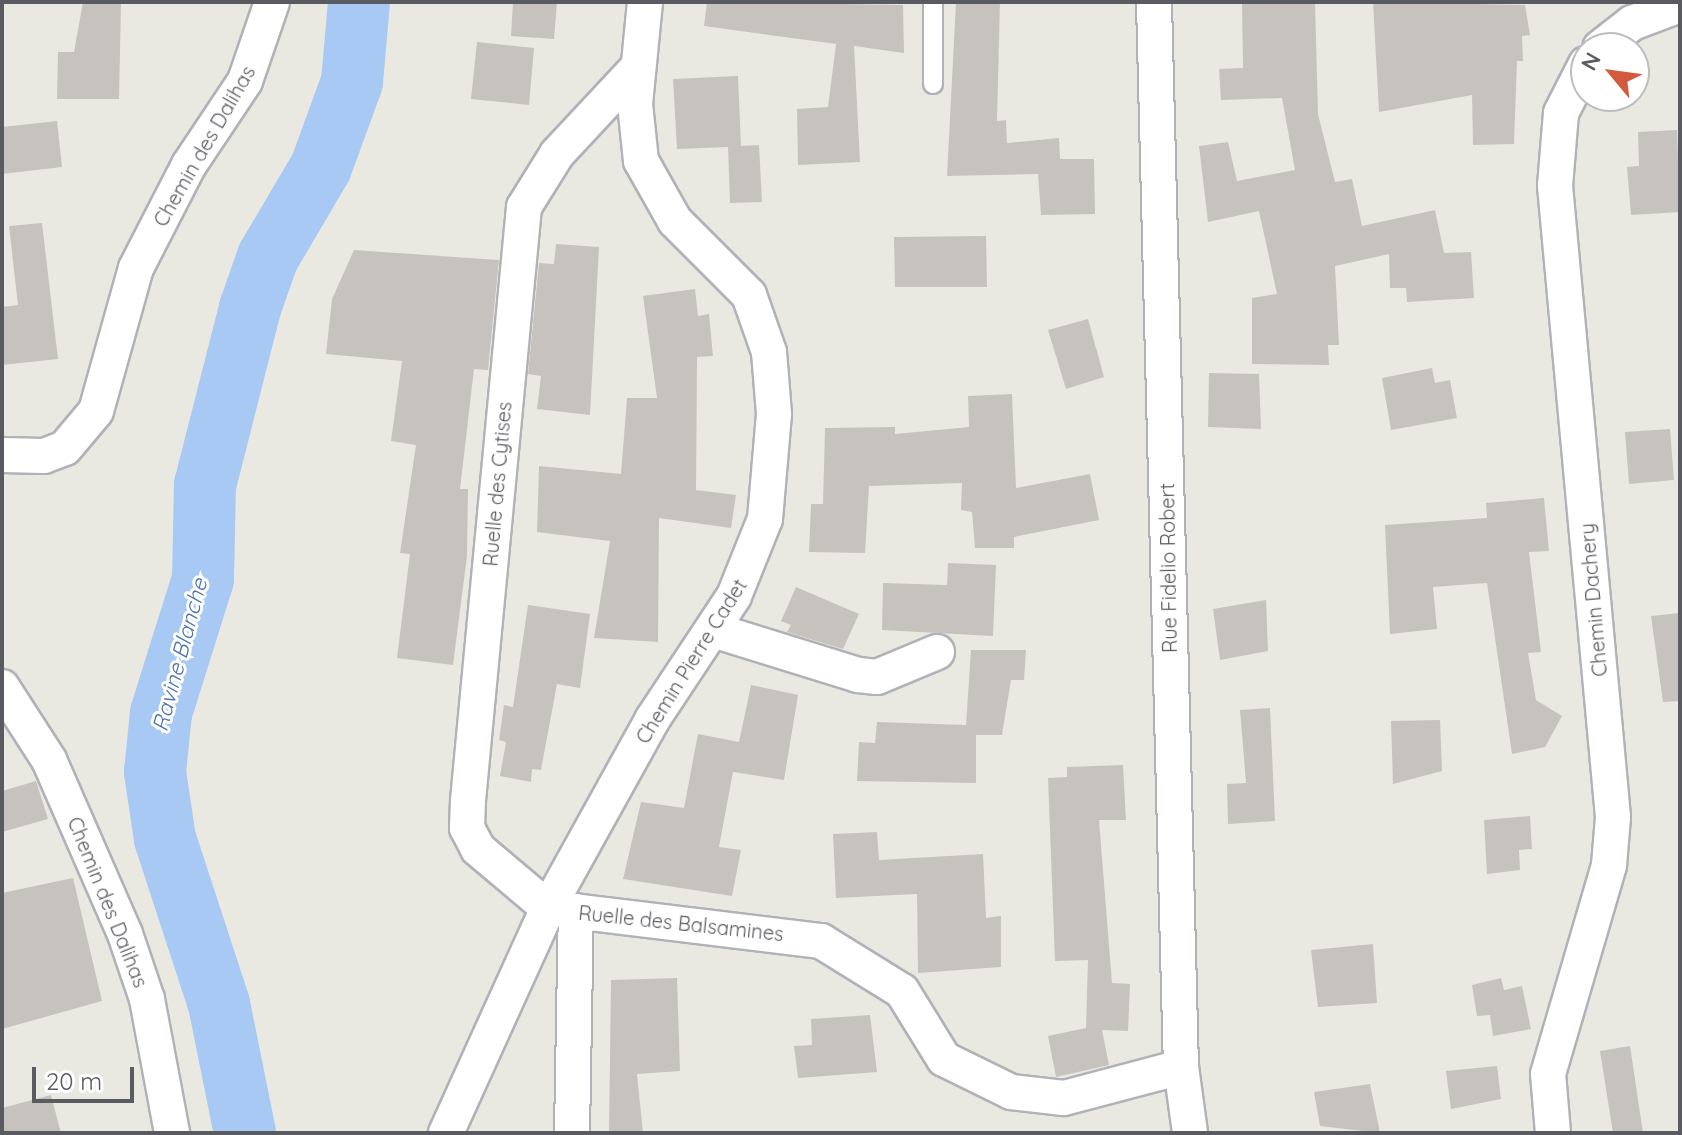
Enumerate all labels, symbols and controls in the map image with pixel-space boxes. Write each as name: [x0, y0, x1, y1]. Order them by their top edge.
north arrow: [1570, 32, 1650, 112]
text: N: [1575, 47, 1607, 75]
street label: Chemin des Dalihas: [148, 61, 260, 231]
street label: Ruelle des Cytises: [478, 401, 516, 567]
street label: Rue Fidelio Robert: [1155, 483, 1181, 653]
street label: Chemin Dachery: [1574, 522, 1612, 678]
street label: Chemin Pierre Cadet: [631, 574, 751, 748]
water label: Ravine Blanche: [147, 576, 213, 734]
street label: Chemin des Dalihas: [63, 813, 153, 991]
street label: Ruelle des Balsamines: [577, 900, 785, 946]
scale bar: [36, 1051, 138, 1101]
text: 20 m: [46, 1066, 102, 1096]

